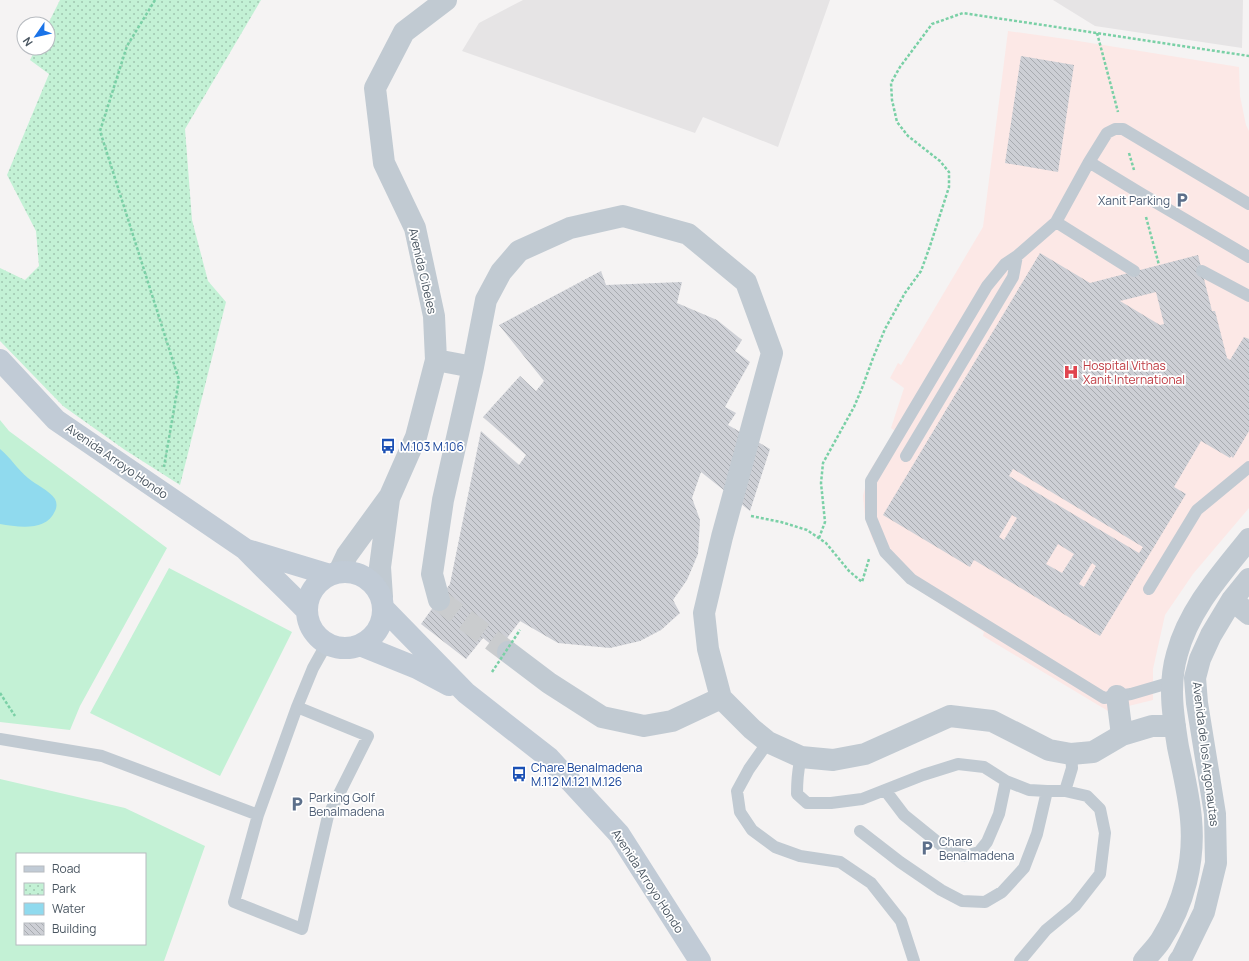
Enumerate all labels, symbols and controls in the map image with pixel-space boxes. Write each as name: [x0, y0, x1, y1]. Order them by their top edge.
north arrow: [16, 16, 56, 56]
text: N: [19, 34, 36, 49]
parking icon: Xanit Parking: [1173, 191, 1191, 209]
place label: Xanit Parking: [1098, 192, 1170, 209]
street label: Avenida Cibeles: [405, 226, 441, 316]
place label: Hospital Vithas Xanit International: [1083, 357, 1185, 388]
hospital icon: Hospital Vithas Xanit International: [1062, 363, 1080, 381]
street label: Avenida Arroyo Hondo: [63, 419, 171, 503]
bus stop icon: M.103 M.106: [379, 437, 397, 455]
place label: M.103 M.106: [400, 438, 464, 455]
street label: Avenida de los Argonautas: [1189, 681, 1223, 827]
place label: Chare Benalmadena M.112 M.121 M.126: [531, 759, 642, 790]
bus stop icon: Chare Benalmadena M.112 M.121 M.126: [510, 765, 528, 783]
place label: Parking Golf Benalmadena: [309, 789, 384, 820]
parking icon: Parking Golf Benalmadena: [288, 795, 306, 813]
street label: Avenida Arroyo Hondo: [608, 826, 688, 936]
place label: Chare Benalmadena: [939, 833, 1014, 864]
parking icon: Chare Benalmadena: [918, 839, 936, 857]
legend: [16, 853, 146, 945]
text: Road: [52, 860, 80, 877]
text: Park: [52, 880, 77, 897]
text: Water: [52, 900, 86, 917]
text: Building: [52, 920, 96, 937]

